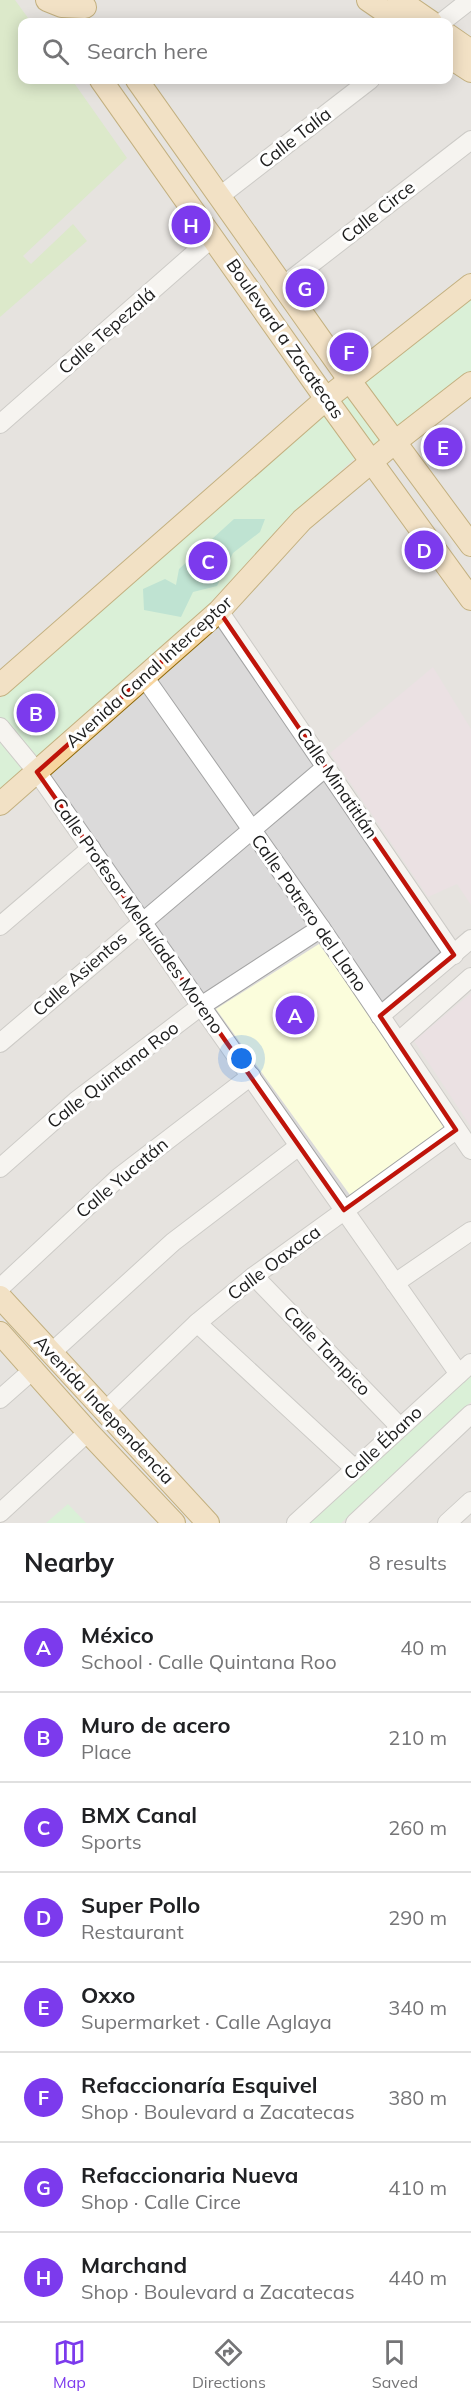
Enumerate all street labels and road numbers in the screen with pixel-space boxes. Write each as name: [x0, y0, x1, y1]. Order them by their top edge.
street label: Calle Talía: [254, 102, 335, 173]
street label: Calle Circe: [336, 176, 419, 248]
street label: Boulevard a Zacatecas: [221, 254, 349, 423]
street label: Calle Tepezalá: [54, 282, 160, 379]
street label: Avenida Canal Interceptor: [61, 590, 237, 752]
street label: Calle Minatitlán: [292, 723, 383, 843]
street label: Calle Profesor Melquíades Moreno: [48, 793, 229, 1038]
street label: Calle Potrero del Llano: [246, 830, 372, 996]
street label: Calle Asientos: [28, 926, 132, 1021]
street label: Calle Quintana Roo: [42, 1016, 183, 1133]
street label: Calle Yucatán: [71, 1132, 172, 1223]
street label: Calle Oaxaca: [223, 1220, 325, 1305]
street label: Calle Tampico: [279, 1301, 376, 1400]
street label: Avenida Independencia: [29, 1330, 179, 1489]
street label: Calle Ébano: [339, 1401, 427, 1485]

